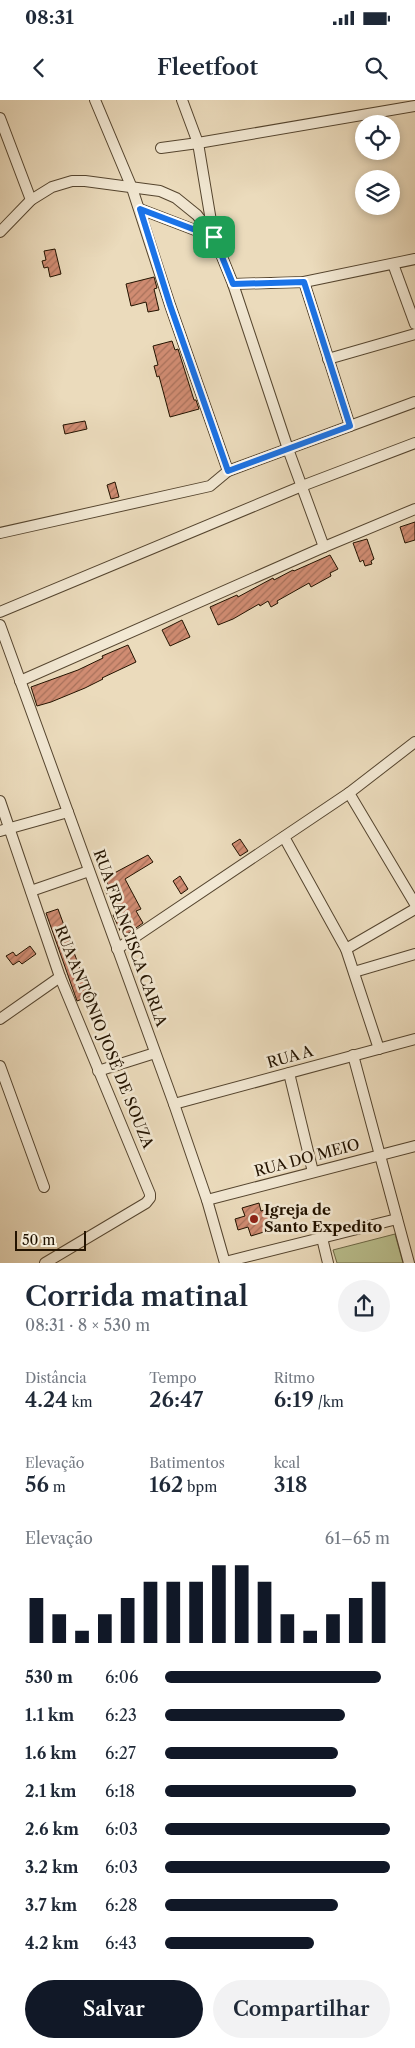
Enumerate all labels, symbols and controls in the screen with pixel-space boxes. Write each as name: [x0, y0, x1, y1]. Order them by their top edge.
text: 08:31: [25, 6, 74, 29]
icon: back: [25, 54, 53, 82]
text: Fleetfoot: [157, 54, 258, 81]
icon: search: [362, 54, 390, 82]
map controls: [355, 115, 400, 215]
button: locate: [355, 115, 400, 160]
button: layers: [355, 170, 400, 215]
pin: [193, 216, 235, 258]
icon: arrive: [200, 223, 228, 251]
street label: RUA FRANCISCA CARLA: [90, 847, 172, 1030]
street label: RUA ANTÔNIO JOSÉ DE SOUZA: [51, 923, 158, 1152]
street label: RUA A: [265, 1041, 316, 1072]
street label: RUA DO MEIO: [252, 1134, 362, 1181]
place label: Igreja de Santo Expedito: [264, 1200, 382, 1236]
marker: Igreja de Santo Expedito: [248, 1213, 260, 1225]
scale bar: [15, 1228, 86, 1251]
text: 50 m: [22, 1231, 55, 1249]
text: Corrida matinal: [25, 1279, 248, 1313]
button: share: [338, 1280, 390, 1332]
text: 08:31 · 8 × 530 m: [25, 1315, 150, 1335]
text: Distância: [25, 1369, 87, 1387]
text: Tempo: [149, 1369, 197, 1387]
text: Ritmo: [274, 1369, 315, 1387]
text: 4.24: [25, 1387, 68, 1412]
text: 26:47: [149, 1387, 203, 1412]
text: 6:19: [274, 1387, 314, 1412]
text: km: [68, 1393, 93, 1411]
text: /km: [314, 1393, 344, 1411]
text: Elevação: [25, 1454, 84, 1472]
text: Batimentos: [149, 1454, 225, 1472]
text: kcal: [274, 1454, 300, 1472]
text: 56: [25, 1472, 49, 1497]
text: 162: [149, 1472, 183, 1497]
text: 318: [274, 1472, 307, 1497]
text: m: [49, 1478, 66, 1496]
text: bpm: [183, 1478, 217, 1496]
text: Elevação: [25, 1528, 93, 1548]
text: 61–65 m: [325, 1528, 390, 1548]
text: 530 m: [25, 1667, 73, 1687]
text: 6:06: [105, 1667, 138, 1687]
text: 1.1 km: [25, 1705, 74, 1725]
text: 6:23: [105, 1705, 137, 1725]
text: 1.6 km: [25, 1743, 77, 1763]
text: 6:27: [105, 1743, 136, 1763]
text: 2.1 km: [25, 1781, 77, 1801]
text: 6:18: [105, 1781, 135, 1801]
text: 2.6 km: [25, 1819, 79, 1839]
text: 6:03: [105, 1819, 138, 1839]
text: 3.2 km: [25, 1857, 78, 1877]
text: 6:03: [105, 1857, 138, 1877]
text: 3.7 km: [25, 1895, 77, 1915]
text: 6:28: [105, 1895, 138, 1915]
text: 4.2 km: [25, 1933, 79, 1953]
text: 6:43: [105, 1933, 137, 1953]
button: Salvar: [25, 1980, 203, 2038]
button: Compartilhar: [213, 1980, 390, 2038]

